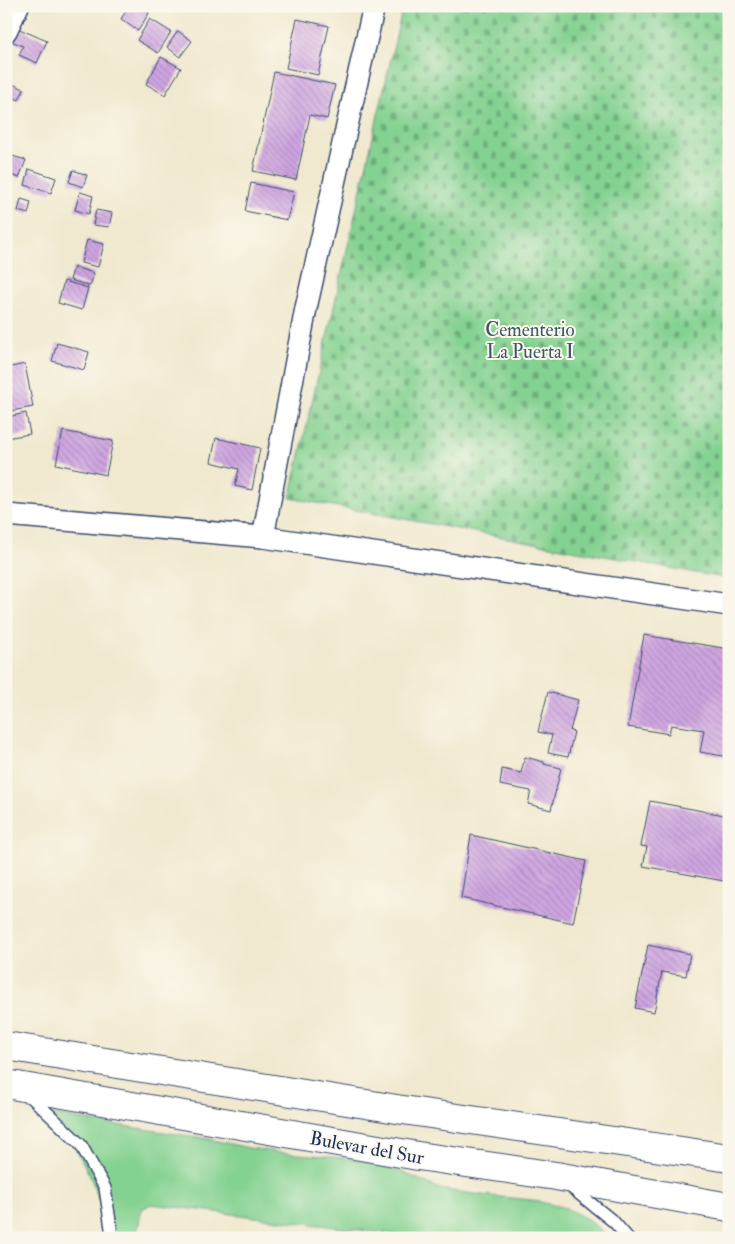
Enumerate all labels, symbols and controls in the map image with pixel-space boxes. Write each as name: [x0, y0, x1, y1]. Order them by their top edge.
park label: Cementerio La Puerta I: [485, 318, 575, 364]
street label: Bulevar del Sur: [308, 1126, 426, 1170]

